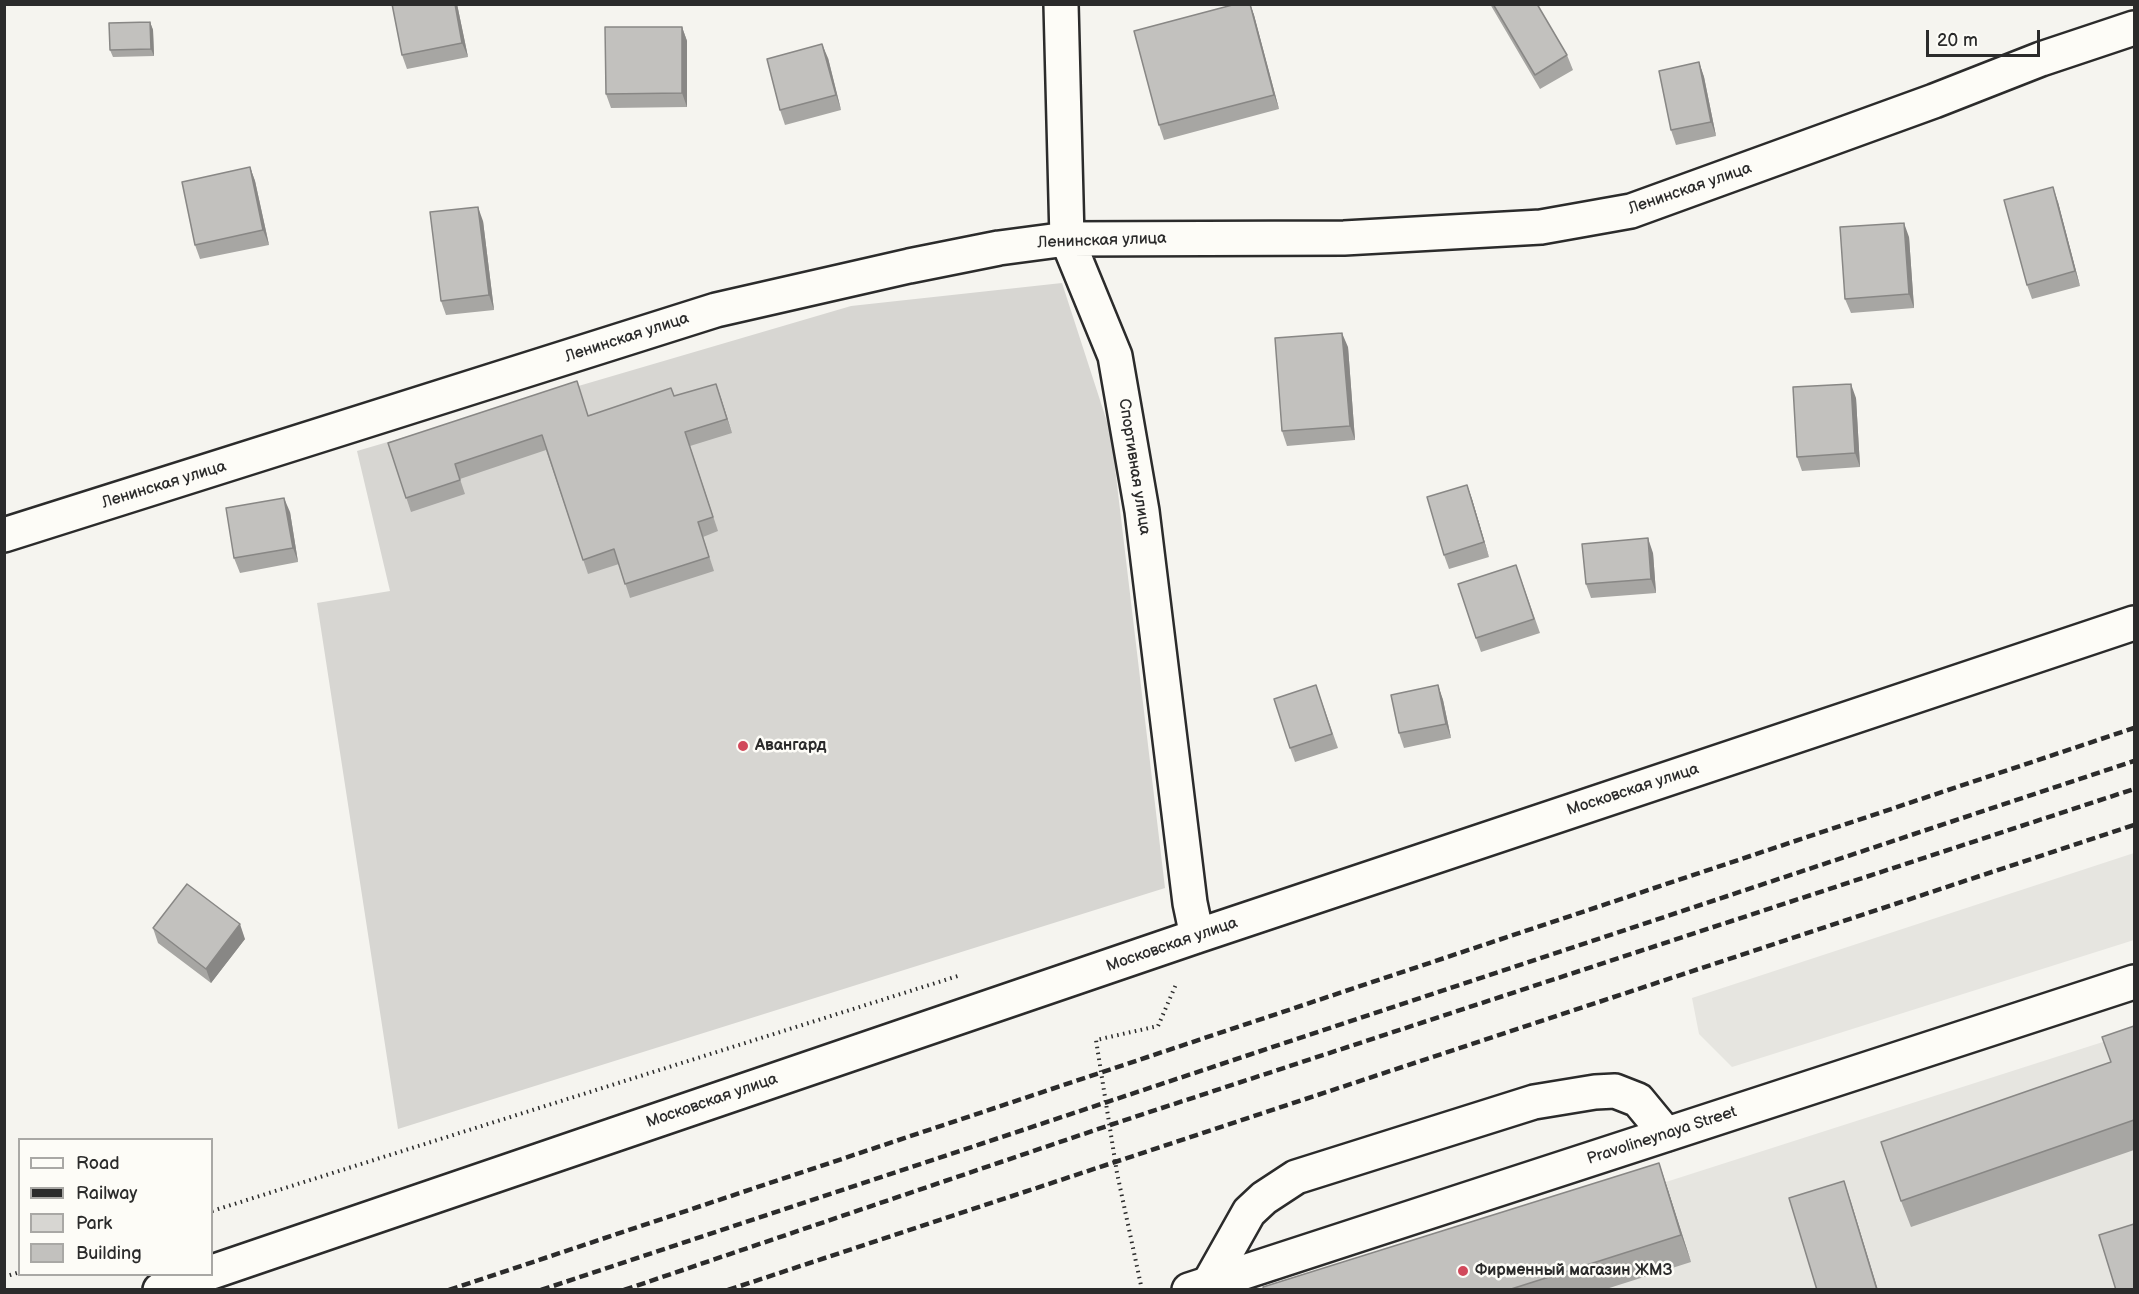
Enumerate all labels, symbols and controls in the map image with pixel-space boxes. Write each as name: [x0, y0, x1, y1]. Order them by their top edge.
scale bar: [1929, 18, 2043, 56]
text: 20 m: [1937, 30, 1978, 51]
street label: Ленинская улица: [1626, 159, 1754, 219]
street label: Ленинская улица: [1037, 229, 1167, 253]
street label: Ленинская улица: [563, 309, 691, 367]
street label: Спортивная улица: [1114, 397, 1154, 537]
street label: Ленинская улица: [99, 457, 229, 513]
place label: Авангард: [755, 736, 826, 756]
marker: Авангард: [736, 739, 750, 753]
street label: Московская улица: [1565, 760, 1701, 820]
street label: Московская улица: [1104, 914, 1240, 976]
street label: Московская улица: [644, 1070, 780, 1132]
street label: Pravolineynaya Street: [1585, 1103, 1739, 1169]
legend: [18, 1138, 213, 1276]
text: Road: [76, 1153, 120, 1174]
text: Railway: [76, 1183, 138, 1204]
text: Park: [76, 1213, 112, 1234]
text: Building: [76, 1243, 142, 1264]
place label: Фирменный магазин ЖМЗ: [1475, 1261, 1672, 1281]
marker: Фирменный магазин ЖМЗ: [1456, 1264, 1470, 1278]

